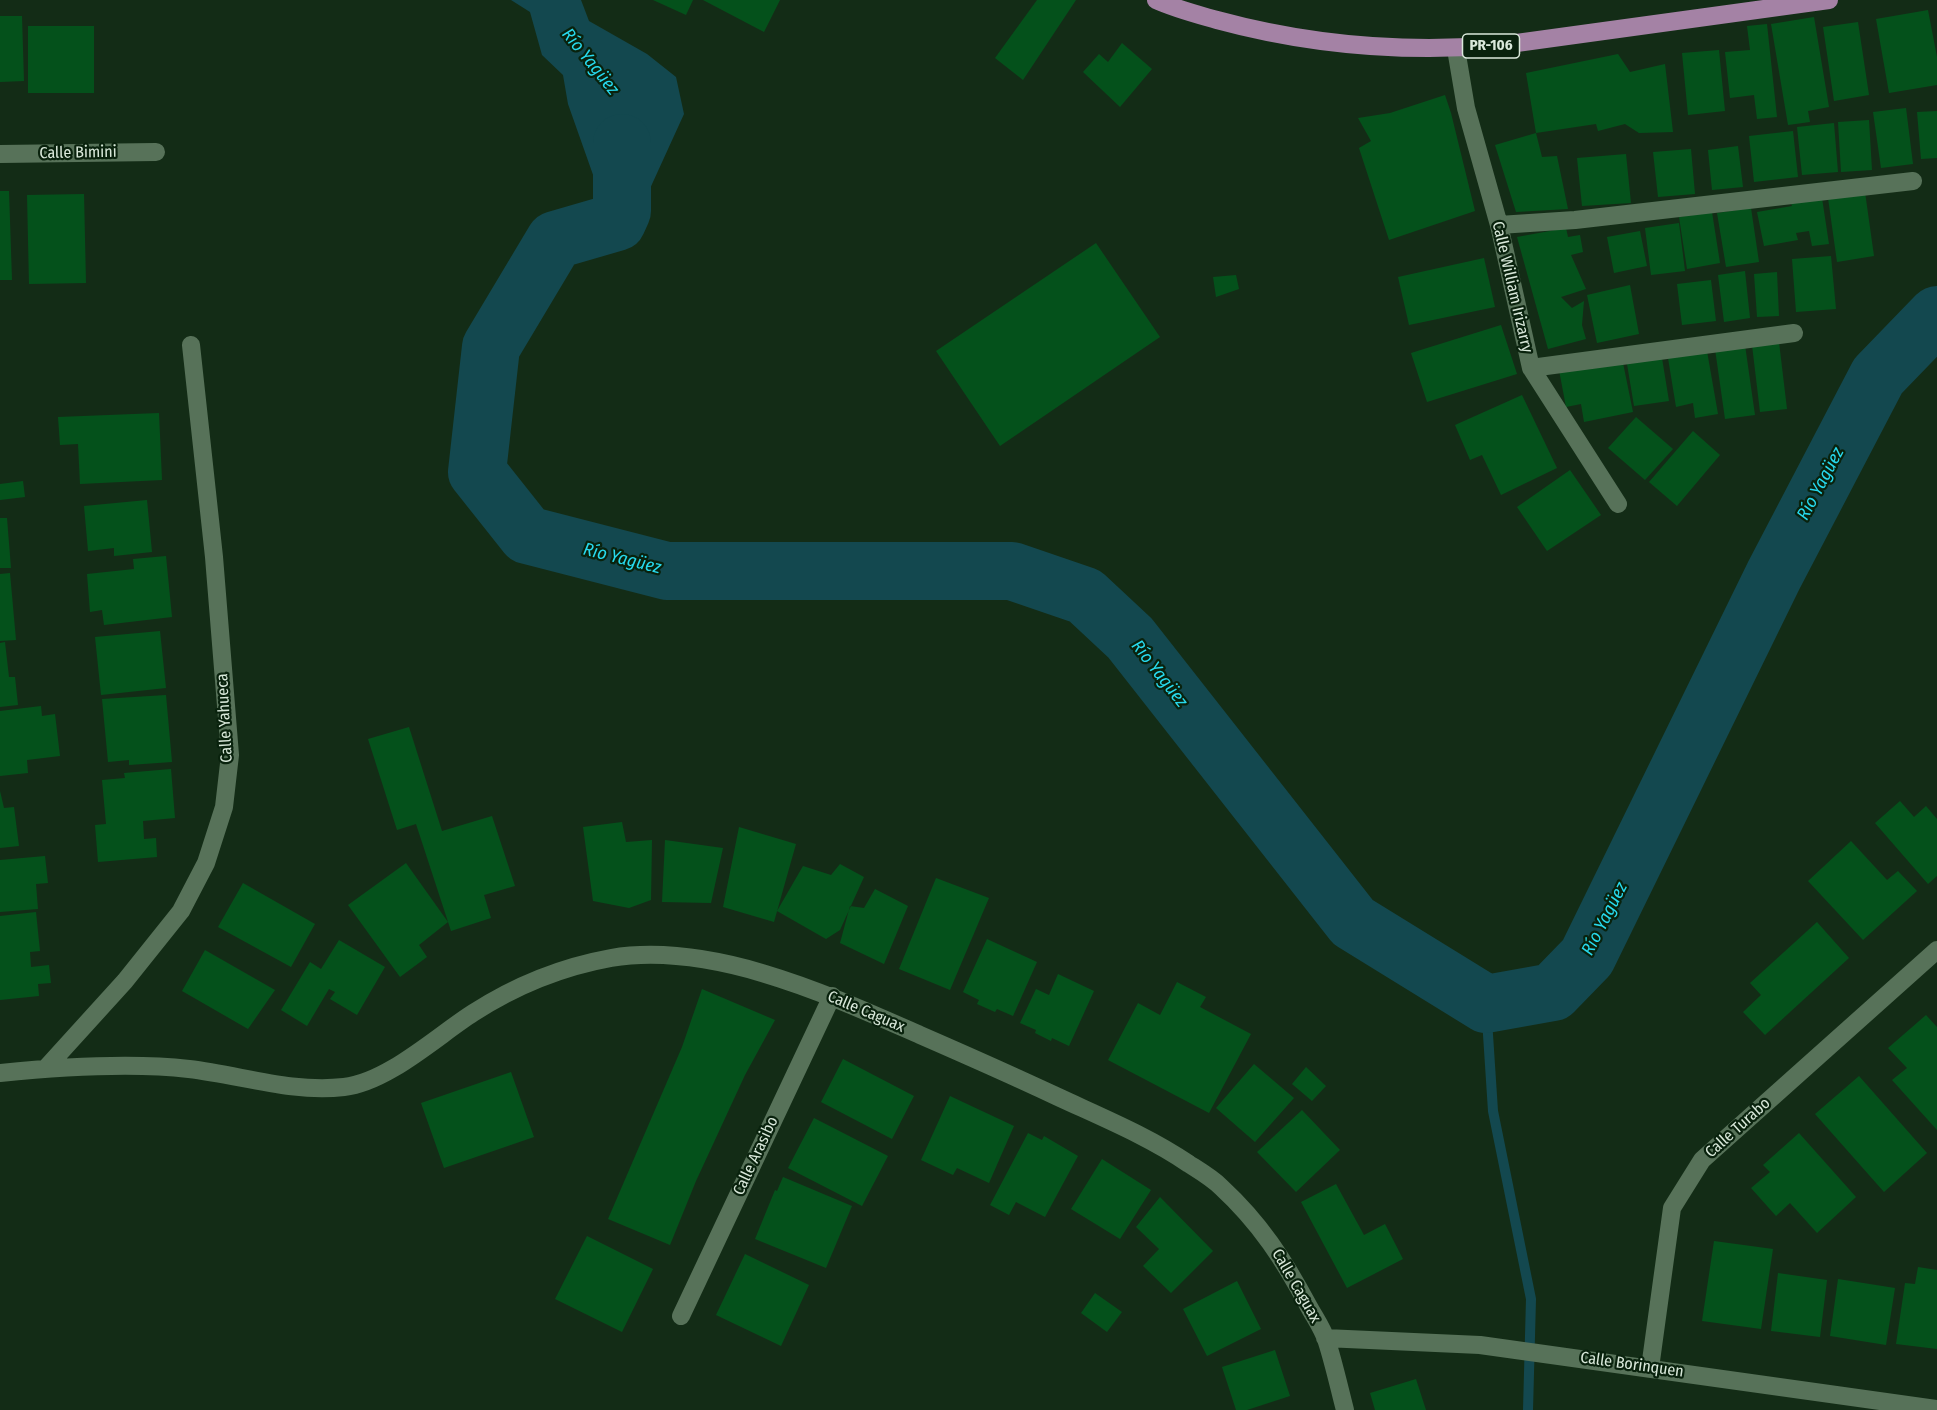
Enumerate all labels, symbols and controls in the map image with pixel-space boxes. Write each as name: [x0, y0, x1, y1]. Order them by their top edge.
water label: Río Yagüez: [557, 24, 623, 100]
road number: PR-106: [1462, 34, 1520, 58]
street label: Calle Bimini: [39, 143, 117, 163]
street label: Calle William Irizarry: [1488, 219, 1536, 355]
water label: Río Yagüez: [1793, 444, 1849, 524]
water label: Río Yagüez: [581, 539, 663, 579]
water label: Río Yagüez: [1126, 636, 1192, 712]
street label: Calle Yahueca: [213, 673, 237, 763]
water label: Río Yagüez: [1577, 879, 1633, 959]
street label: Calle Caguax: [825, 987, 907, 1037]
street label: Calle Turabo: [1702, 1094, 1774, 1162]
street label: Calle Arasibo: [729, 1114, 783, 1198]
street label: Calle Caguax: [1267, 1246, 1325, 1326]
street label: Calle Borinquen: [1579, 1348, 1685, 1382]

